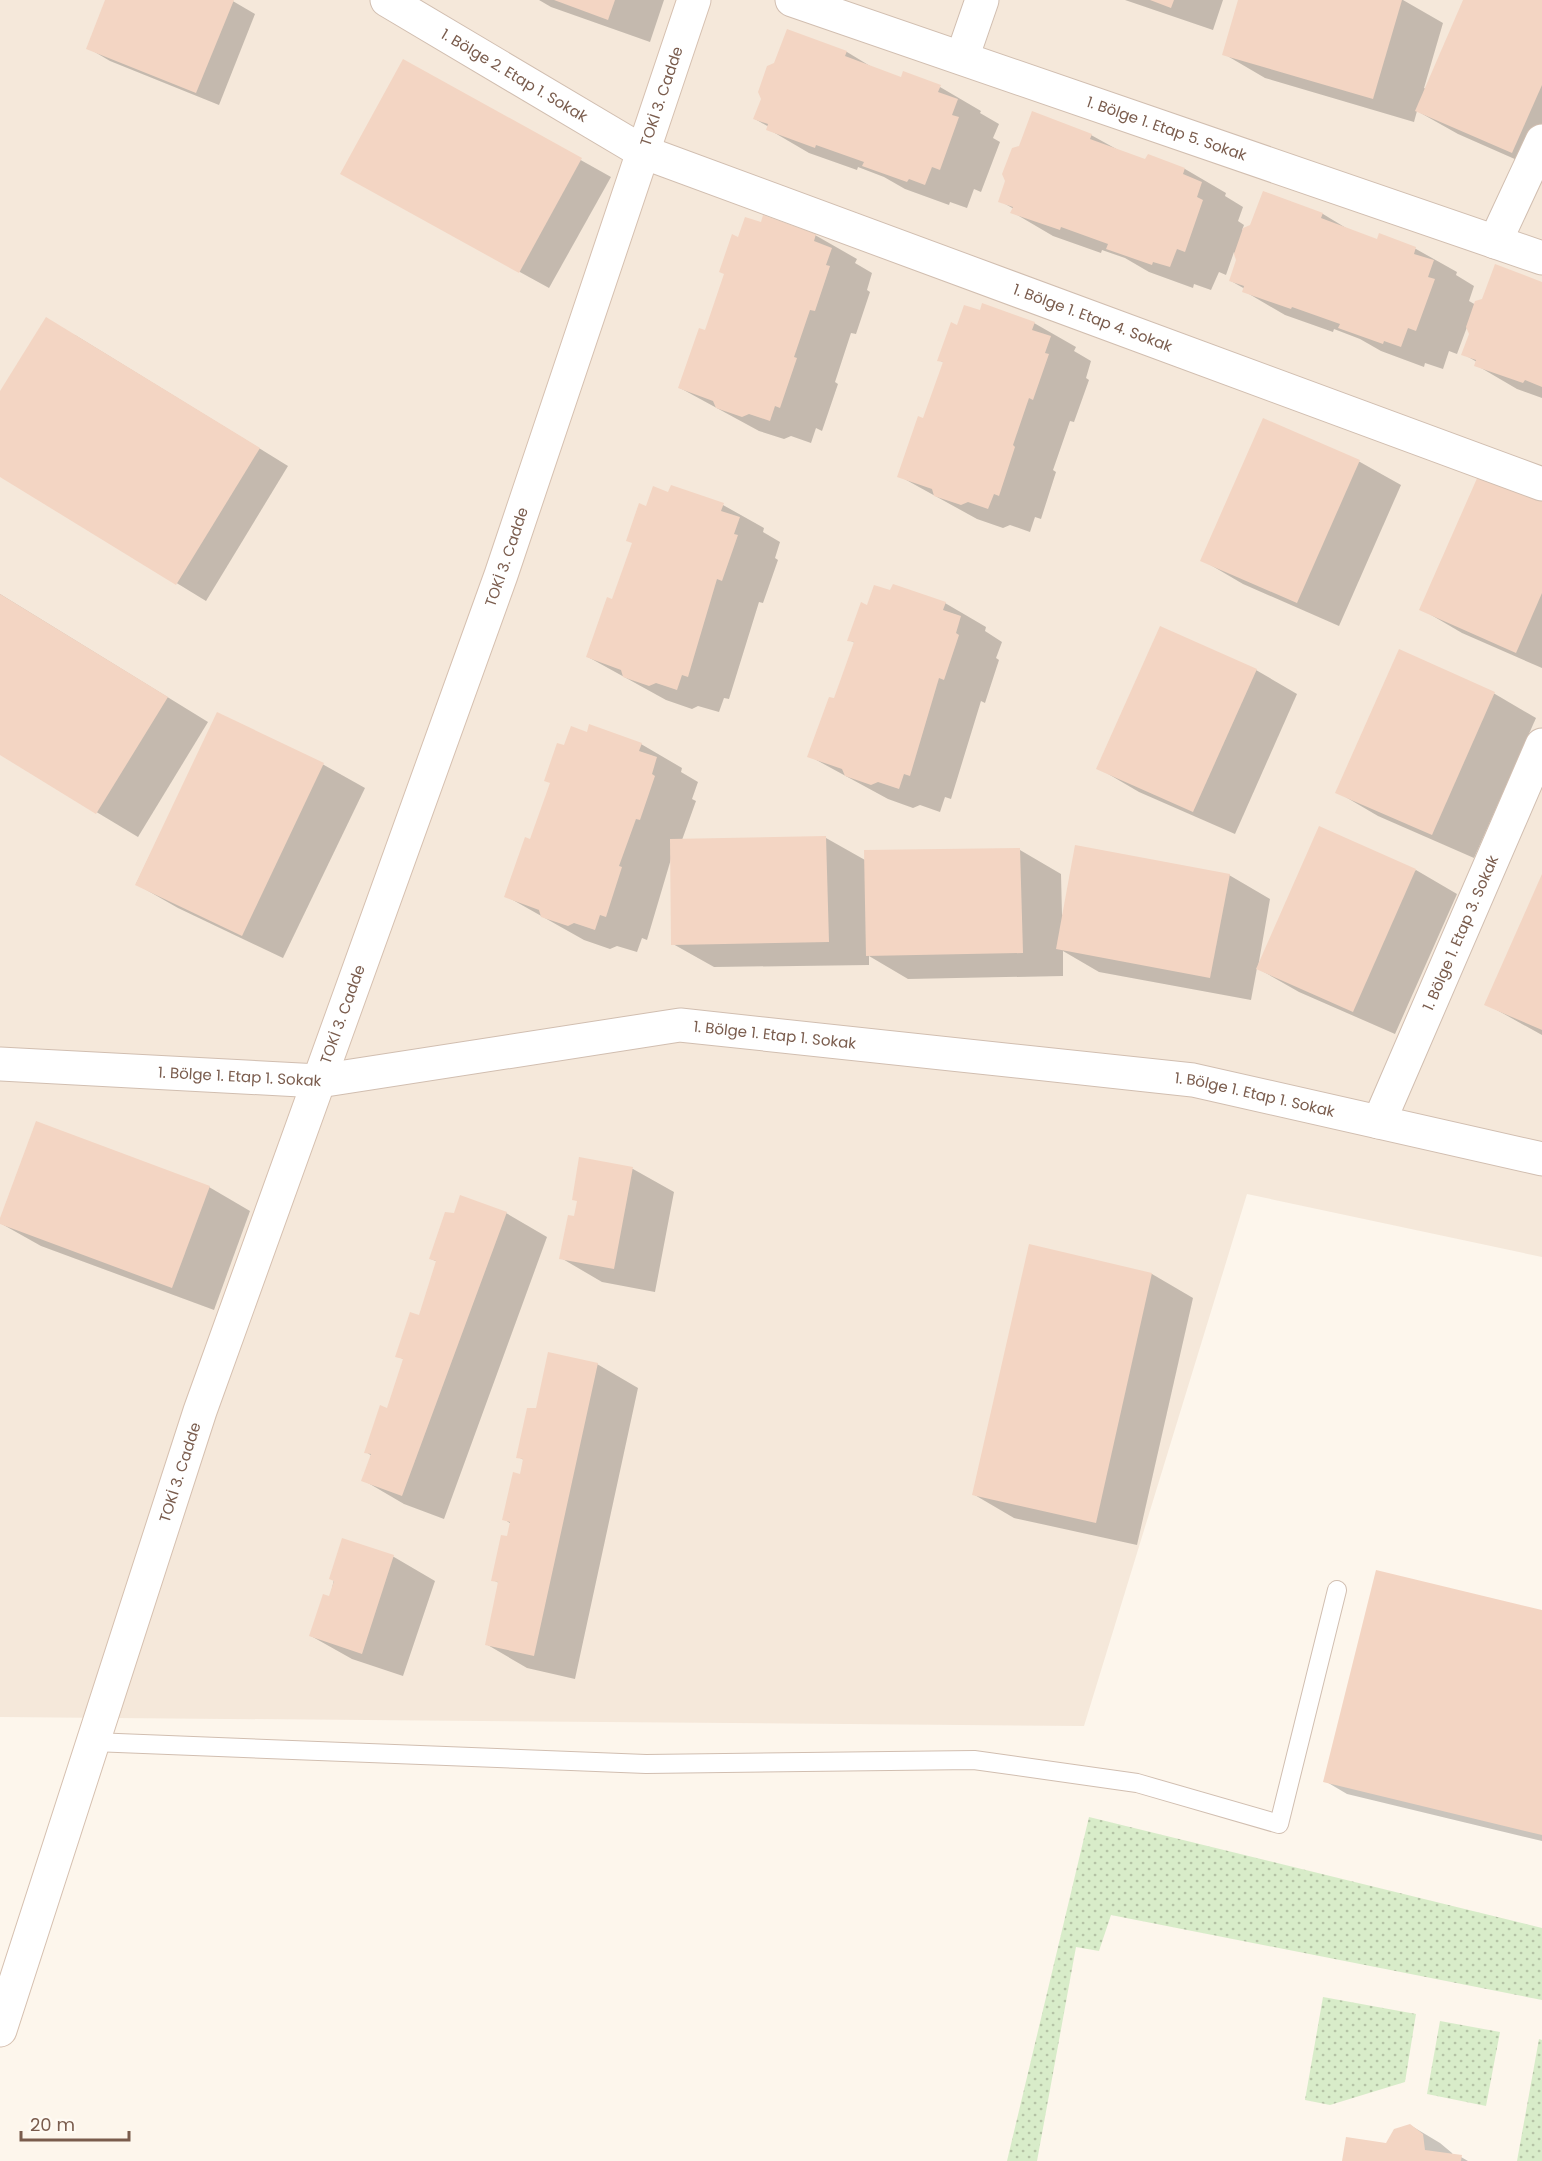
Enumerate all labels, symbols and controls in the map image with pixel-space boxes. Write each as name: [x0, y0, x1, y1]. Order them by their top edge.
street label: 1. Bölge 2. Etap 1. Sokak: [437, 23, 592, 127]
street label: TOKİ 3. Cadde: [635, 44, 688, 149]
street label: 1. Bölge 1. Etap 5. Sokak: [1084, 91, 1250, 166]
street label: 1. Bölge 1. Etap 4. Sokak: [1010, 279, 1175, 357]
street label: TOKİ 3. Cadde: [479, 504, 533, 609]
street label: 1. Bölge 1. Etap 3. Sokak: [1417, 851, 1503, 1014]
street label: TOKİ 3. Cadde: [315, 962, 370, 1067]
street label: 1. Bölge 1. Etap 1. Sokak: [692, 1016, 857, 1054]
street label: 1. Bölge 1. Etap 1. Sokak: [158, 1061, 322, 1091]
street label: 1. Bölge 1. Etap 1. Sokak: [1174, 1067, 1337, 1122]
street label: TOKİ 3. Cadde: [154, 1420, 206, 1525]
scale bar: [21, 2104, 129, 2142]
text: 20 m: [30, 2112, 75, 2137]

